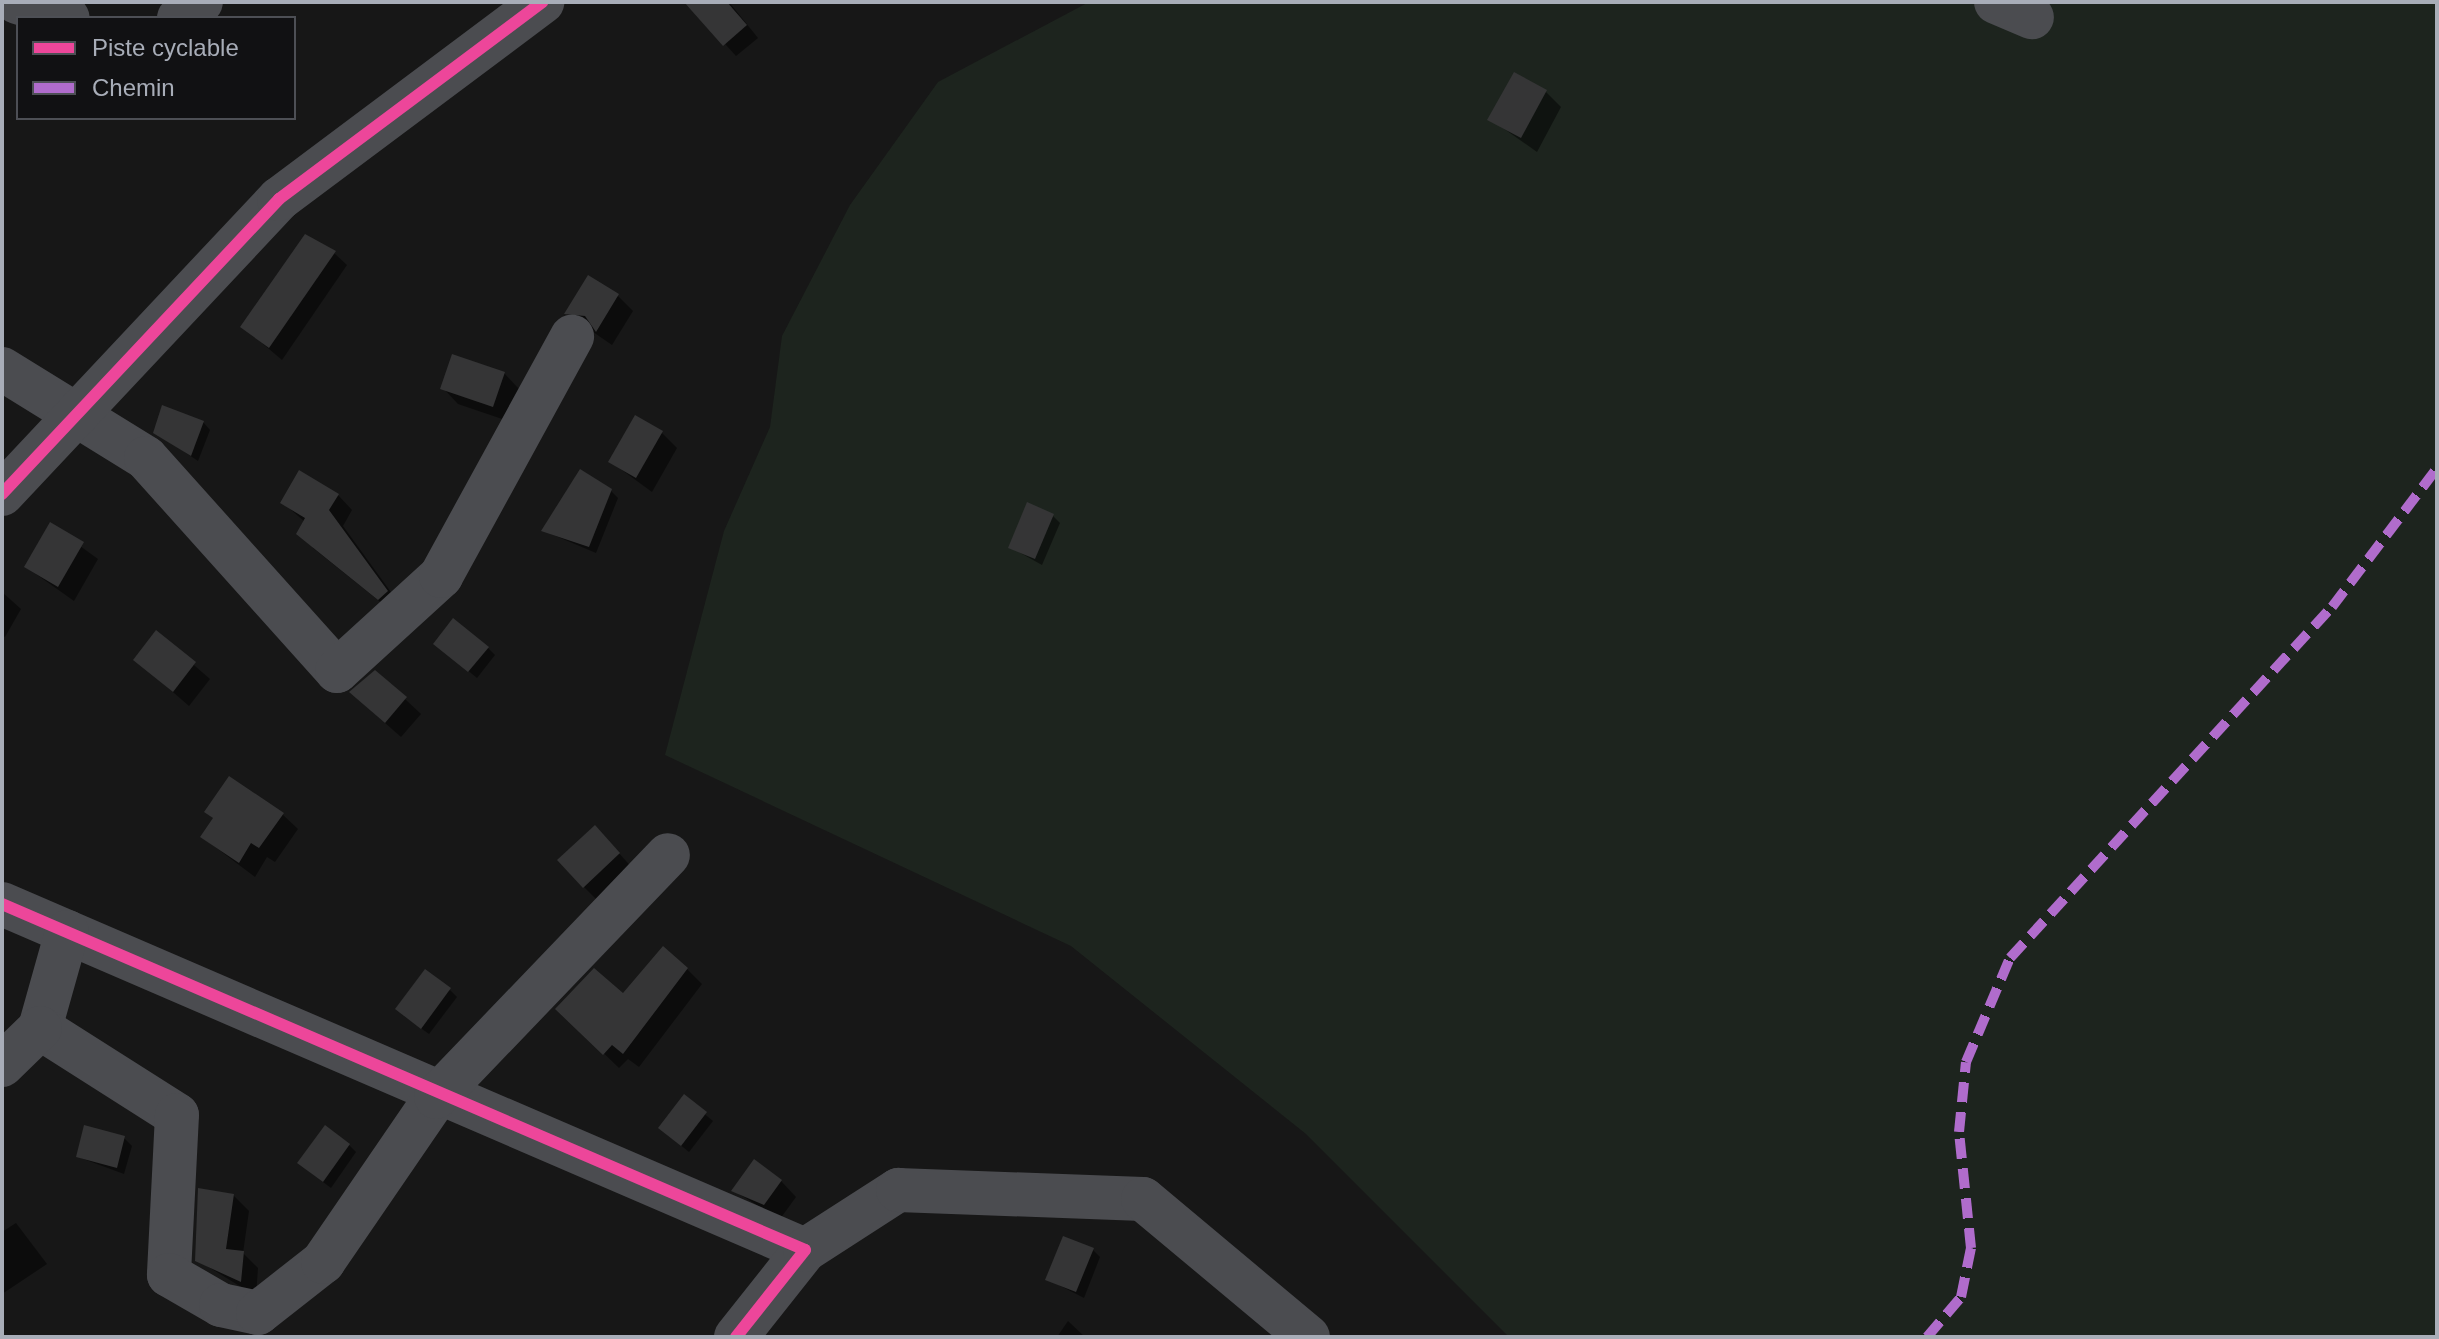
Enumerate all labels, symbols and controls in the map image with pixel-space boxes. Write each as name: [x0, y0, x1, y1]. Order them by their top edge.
legend: [16, 16, 296, 120]
text: Piste cyclable: [92, 34, 239, 61]
text: Chemin: [92, 74, 175, 101]

